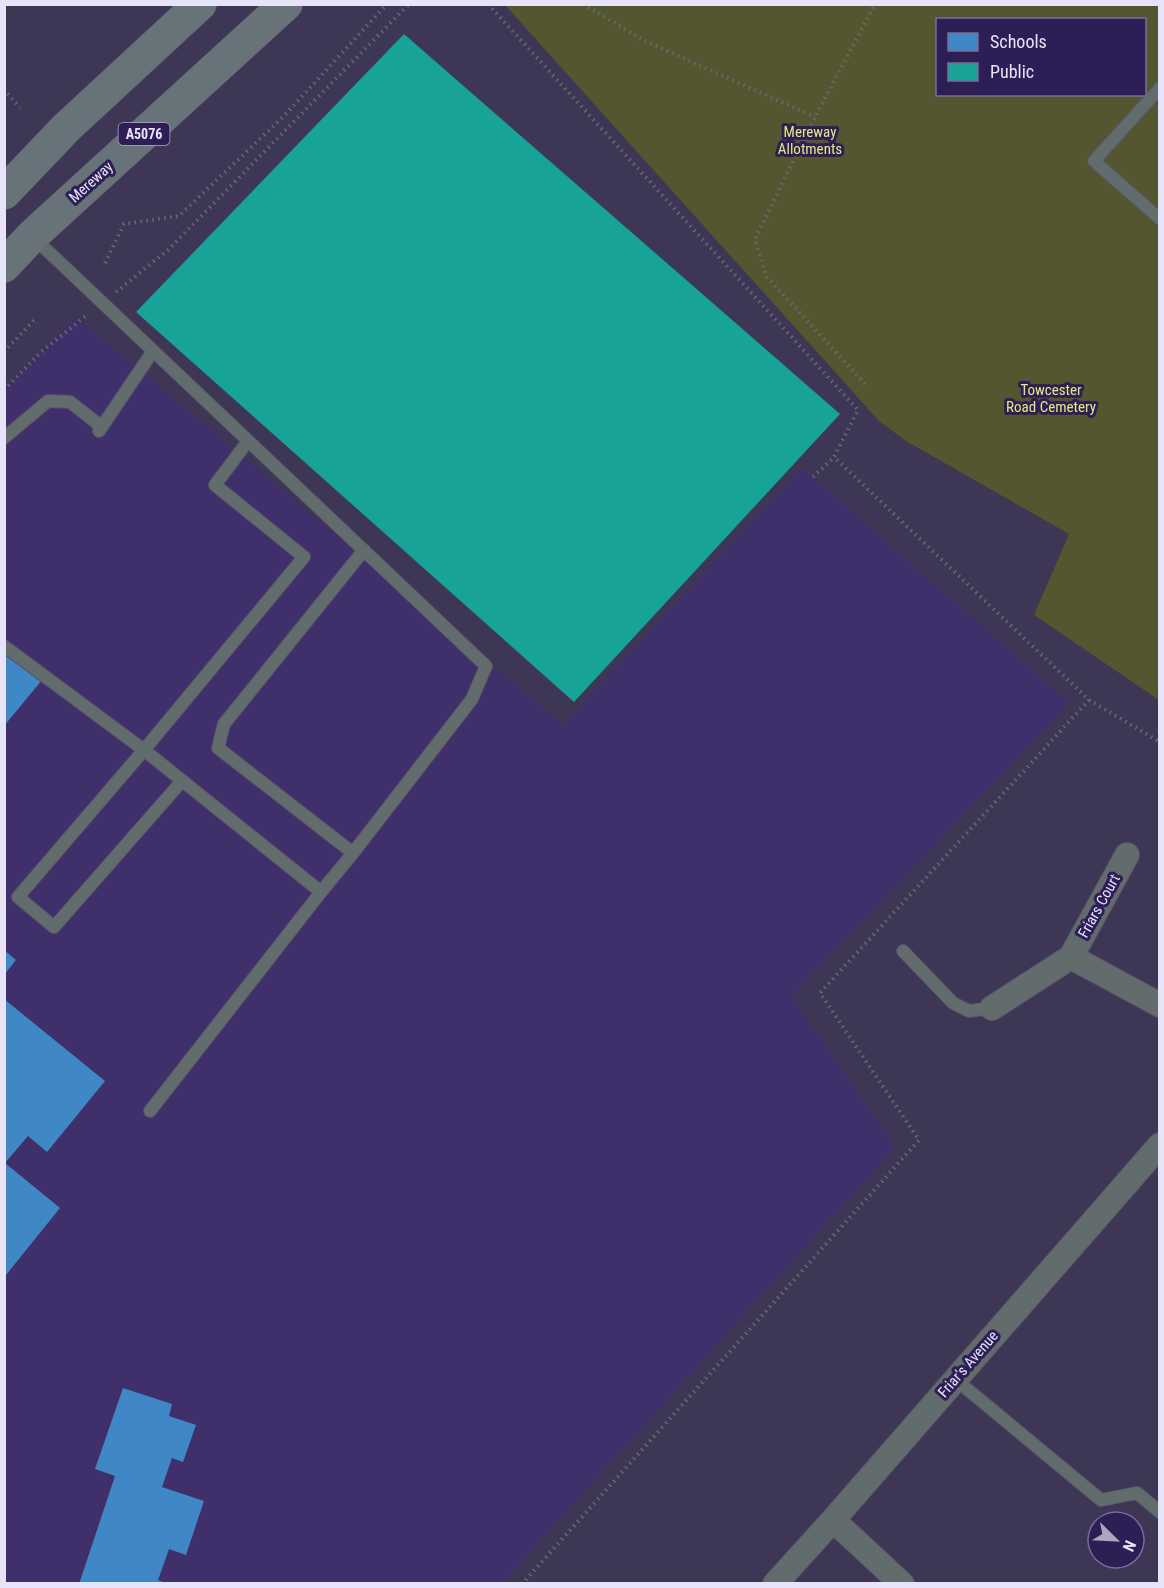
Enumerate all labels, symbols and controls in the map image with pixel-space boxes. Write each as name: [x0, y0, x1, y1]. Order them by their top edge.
legend: [936, 18, 1146, 96]
text: Schools: [990, 31, 1047, 52]
text: Public: [990, 61, 1034, 82]
road number: A5076: [118, 123, 170, 145]
park label: Mereway Allotments: [778, 123, 842, 158]
street label: Mereway: [65, 158, 117, 206]
park label: Towcester Road Cemetery: [1006, 381, 1096, 416]
street label: Friars Court: [1074, 871, 1124, 941]
street label: Friar's Avenue: [934, 1327, 1002, 1401]
north arrow: [1086, 1510, 1146, 1570]
text: N: [1119, 1538, 1140, 1554]

